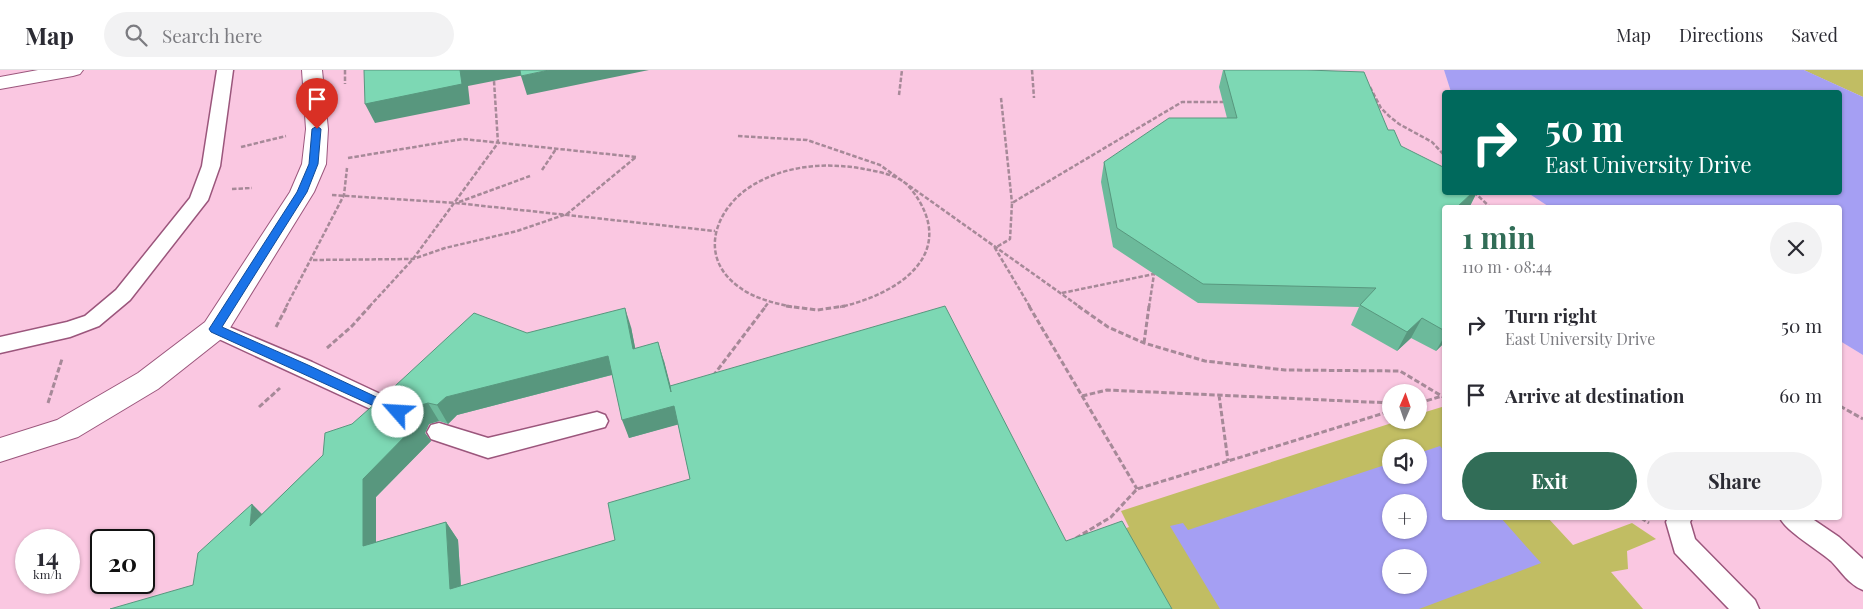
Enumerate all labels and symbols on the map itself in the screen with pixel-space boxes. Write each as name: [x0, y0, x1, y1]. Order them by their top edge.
pin: [296, 78, 338, 129]
north arrow: [1382, 384, 1428, 429]
position arrow: [371, 385, 423, 437]
speed limit sign: 20: [90, 529, 155, 594]

